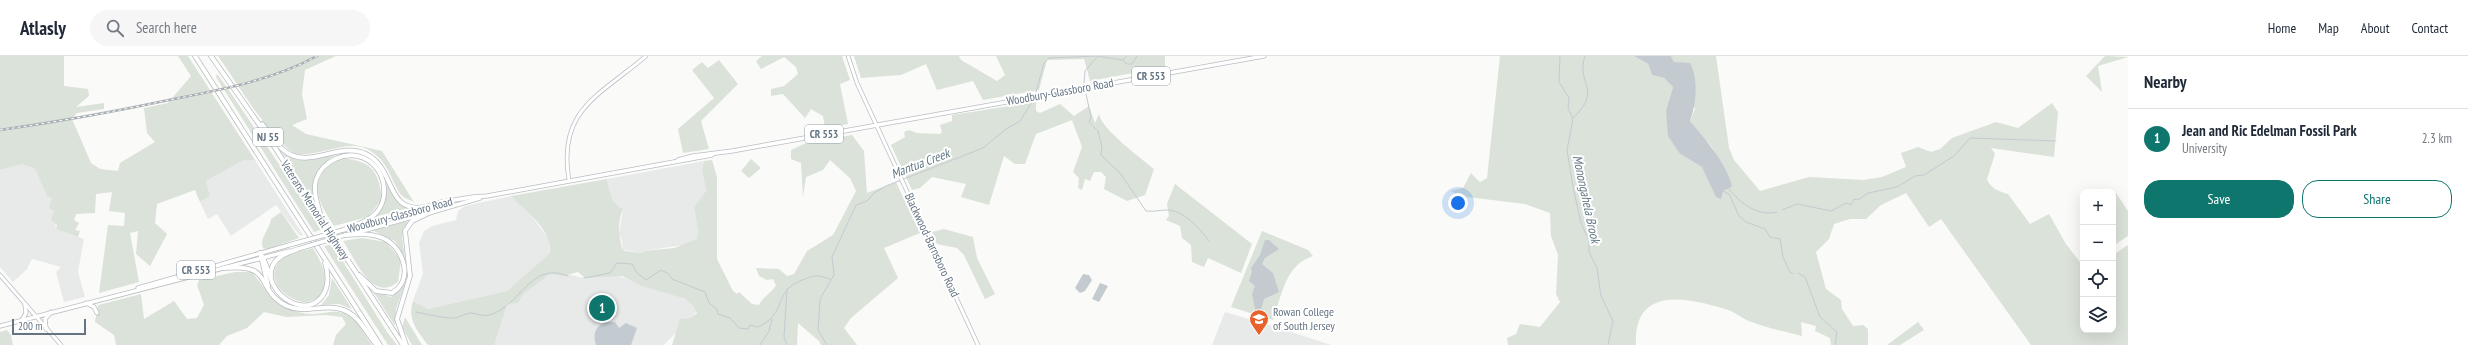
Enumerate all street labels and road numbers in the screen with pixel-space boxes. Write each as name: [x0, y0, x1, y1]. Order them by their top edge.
road number: CR 553: [1132, 67, 1170, 85]
street label: Woodbury-Glassboro Road: [1005, 75, 1115, 108]
road number: CR 553: [805, 125, 843, 143]
road number: NJ 55: [253, 128, 283, 146]
street label: Veterans Memorial Highway: [277, 156, 353, 263]
street label: Blackwood-Barnsboro Road: [902, 190, 963, 299]
street label: Woodbury-Glassboro Road: [346, 193, 454, 236]
road number: CR 553: [177, 261, 215, 279]

